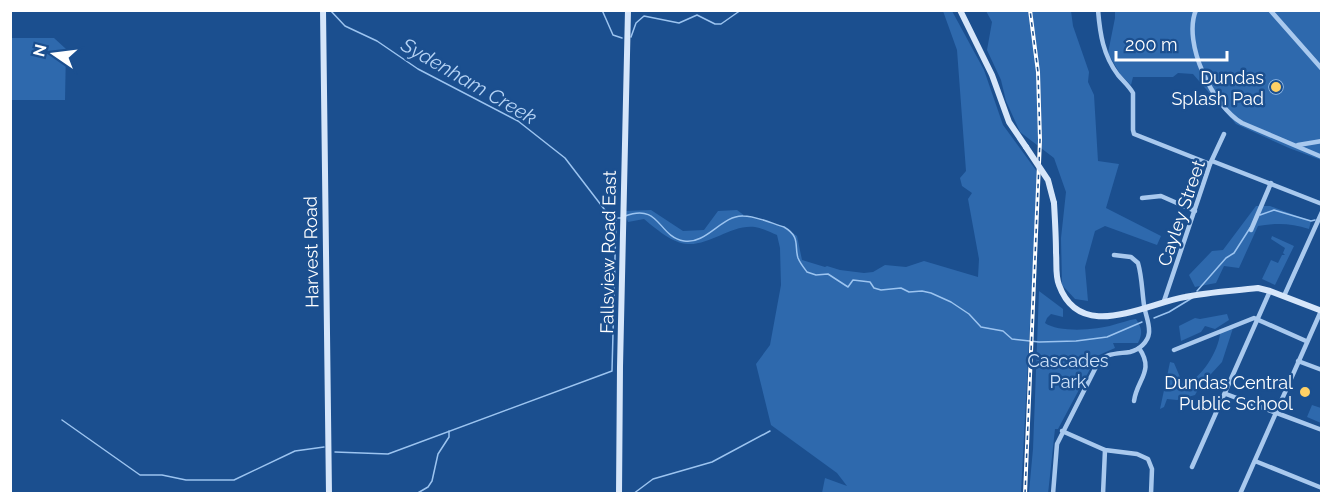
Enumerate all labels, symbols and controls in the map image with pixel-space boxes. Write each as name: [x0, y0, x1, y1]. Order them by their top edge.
north arrow: [24, 24, 84, 84]
scale bar: [1116, 24, 1227, 62]
water label: Sydenham Creek: [396, 32, 541, 130]
text: 200 m: [1125, 34, 1178, 55]
text: N: [29, 42, 51, 59]
place label: Dundas Splash Pad: [1171, 67, 1264, 109]
marker: Dundas Splash Pad: [1269, 80, 1283, 94]
street label: Cayley Street: [1153, 157, 1209, 269]
street label: Fallsview Road East: [596, 170, 620, 334]
street label: Harvest Road: [300, 196, 322, 308]
park label: Cascades Park: [1028, 350, 1109, 392]
place label: Dundas Central Public School: [1164, 372, 1293, 414]
marker: Dundas Central Public School: [1298, 385, 1312, 399]

